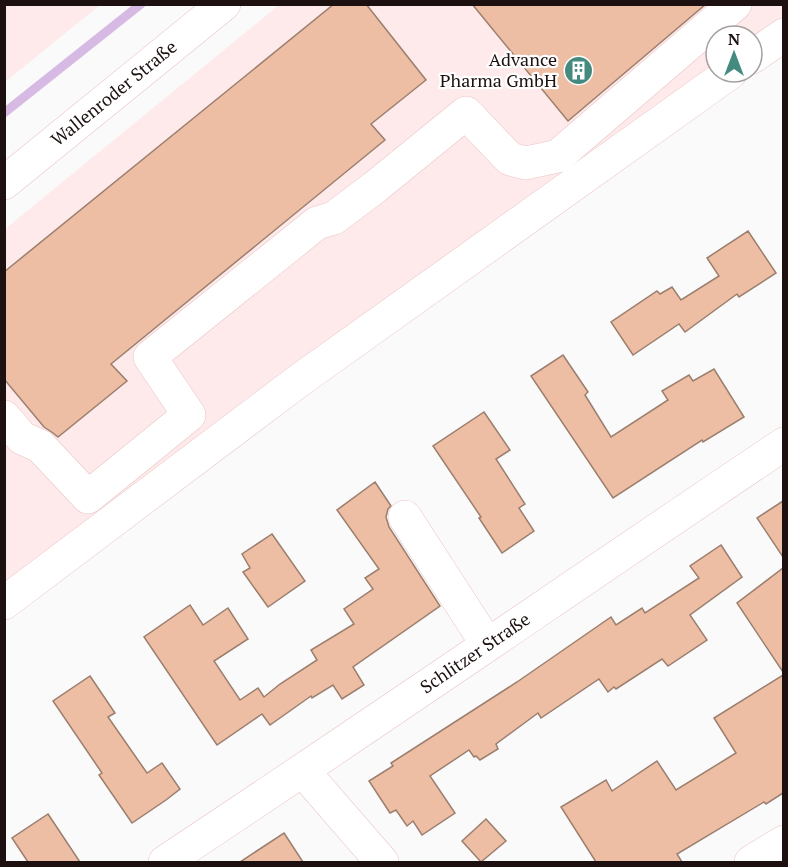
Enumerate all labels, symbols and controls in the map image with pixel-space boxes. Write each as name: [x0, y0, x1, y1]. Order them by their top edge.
north arrow: [704, 24, 764, 84]
text: N: [728, 28, 740, 50]
street label: Wallenroder Straße: [46, 34, 181, 151]
place label: Advance Pharma GmbH: [440, 47, 557, 92]
building icon: Advance Pharma GmbH: [562, 54, 594, 86]
street label: Schlitzer Straße: [415, 607, 534, 698]

